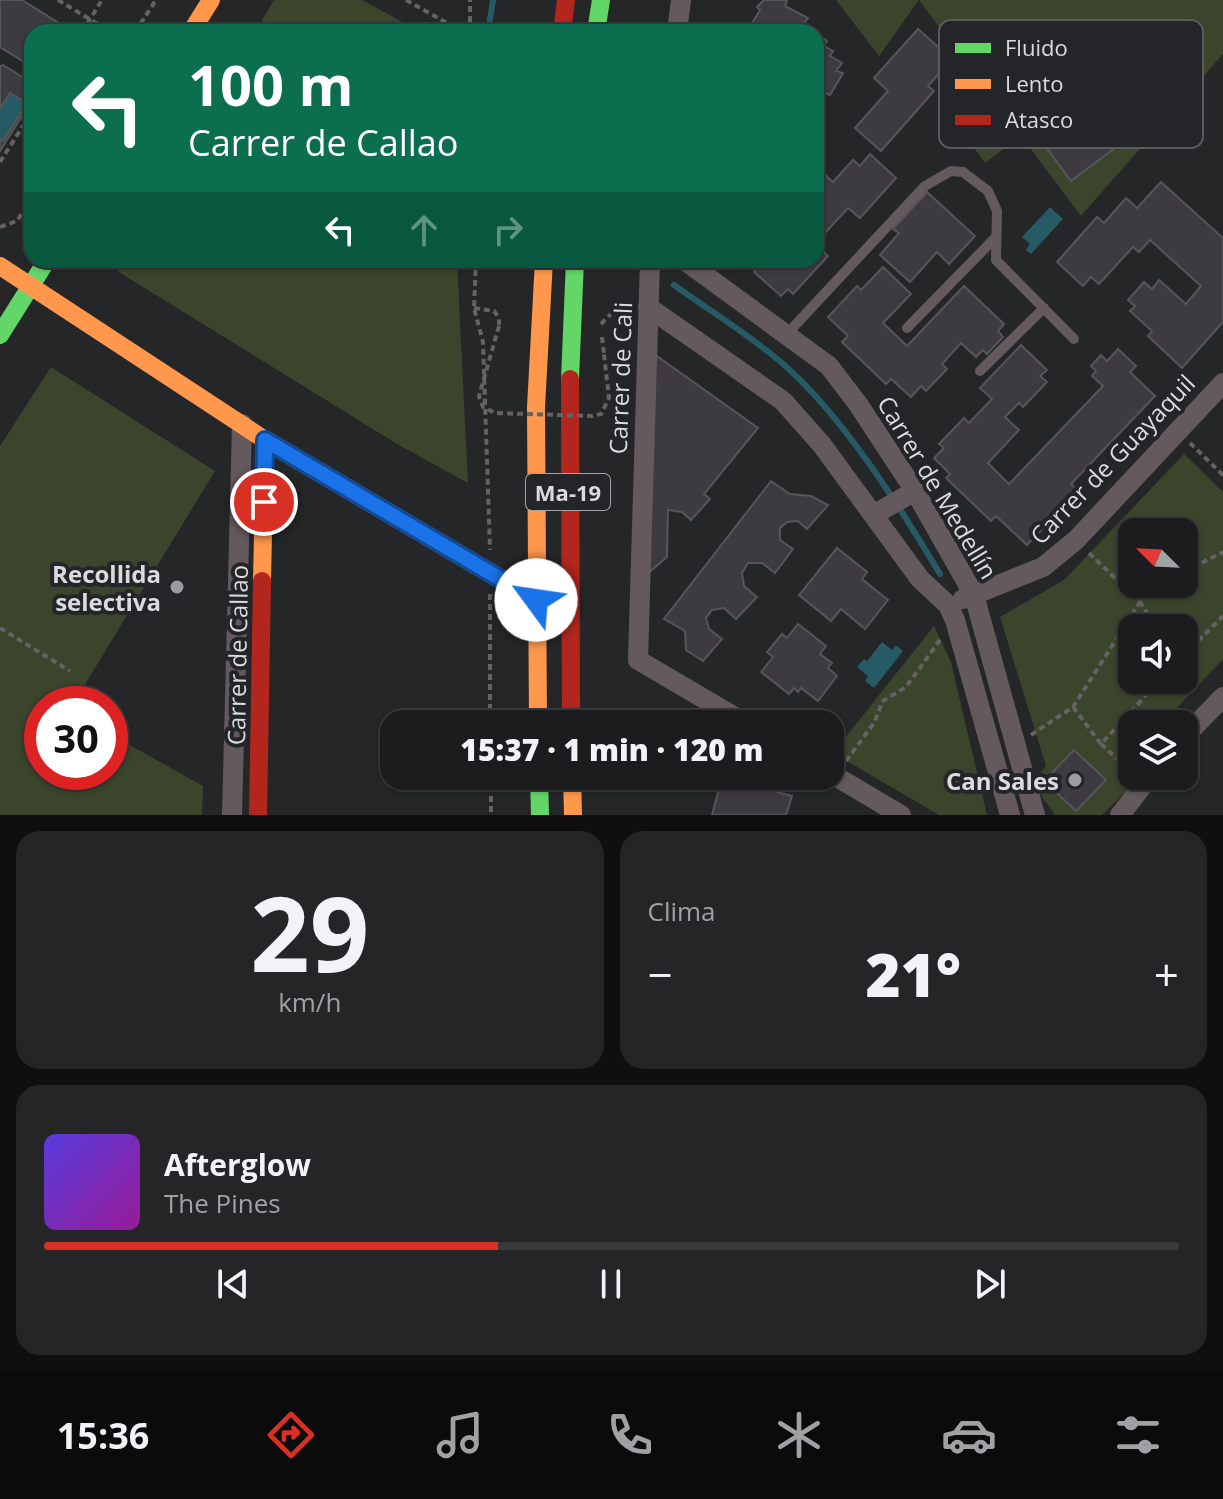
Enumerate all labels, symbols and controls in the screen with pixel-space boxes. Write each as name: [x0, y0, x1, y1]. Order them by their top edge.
legend: [939, 20, 1203, 148]
text: Fluido: [1005, 32, 1068, 62]
text: 100 m: [188, 46, 354, 122]
icon: left: [56, 56, 160, 160]
text: Lento: [1005, 68, 1063, 98]
text: Atasco: [1005, 104, 1073, 134]
text: Carrer de Callao: [188, 118, 459, 167]
icon: left: [318, 208, 362, 252]
icon: ahead: [402, 208, 446, 252]
icon: right: [486, 208, 530, 252]
street label: Carrer de Cali: [601, 301, 639, 455]
street label: Carrer de Guayaquil: [1022, 367, 1202, 551]
street label: Carrer de Medellín: [870, 389, 1006, 585]
pin: [230, 468, 298, 536]
road number: Ma-19: [526, 474, 610, 510]
icon: arrive: [242, 480, 286, 524]
north arrow: [1118, 518, 1198, 598]
map controls: [1118, 518, 1198, 790]
place label: Recollida selectiva: [52, 557, 161, 618]
position arrow: [494, 558, 578, 642]
street label: Carrer de Callao: [219, 565, 255, 745]
marker: Recollida selectiva: [168, 578, 186, 596]
button: sound: [1118, 614, 1198, 694]
speed limit sign: 30: [24, 686, 128, 790]
button: layers: [1118, 710, 1198, 790]
text: 15:37 · 1 min · 120 m: [460, 729, 764, 770]
place label: Can Sales: [946, 764, 1059, 797]
marker: Can Sales: [1066, 771, 1084, 789]
text: 29: [250, 861, 369, 1002]
text: Clima: [648, 893, 716, 929]
text: 21°: [865, 933, 961, 1015]
text: −: [648, 944, 673, 1004]
text: +: [1154, 944, 1179, 1004]
text: km/h: [278, 984, 341, 1020]
text: Afterglow: [164, 1144, 311, 1185]
text: The Pines: [164, 1185, 281, 1221]
icon: previous: [211, 1262, 255, 1306]
icon: pause: [589, 1262, 633, 1306]
icon: next: [968, 1262, 1012, 1306]
icon: directions: [263, 1407, 319, 1463]
icon: music: [432, 1407, 488, 1463]
icon: phone: [602, 1407, 658, 1463]
icon: climate: [771, 1407, 827, 1463]
icon: car: [941, 1407, 997, 1463]
icon: filters: [1110, 1407, 1166, 1463]
text: 15:36: [57, 1411, 149, 1460]

